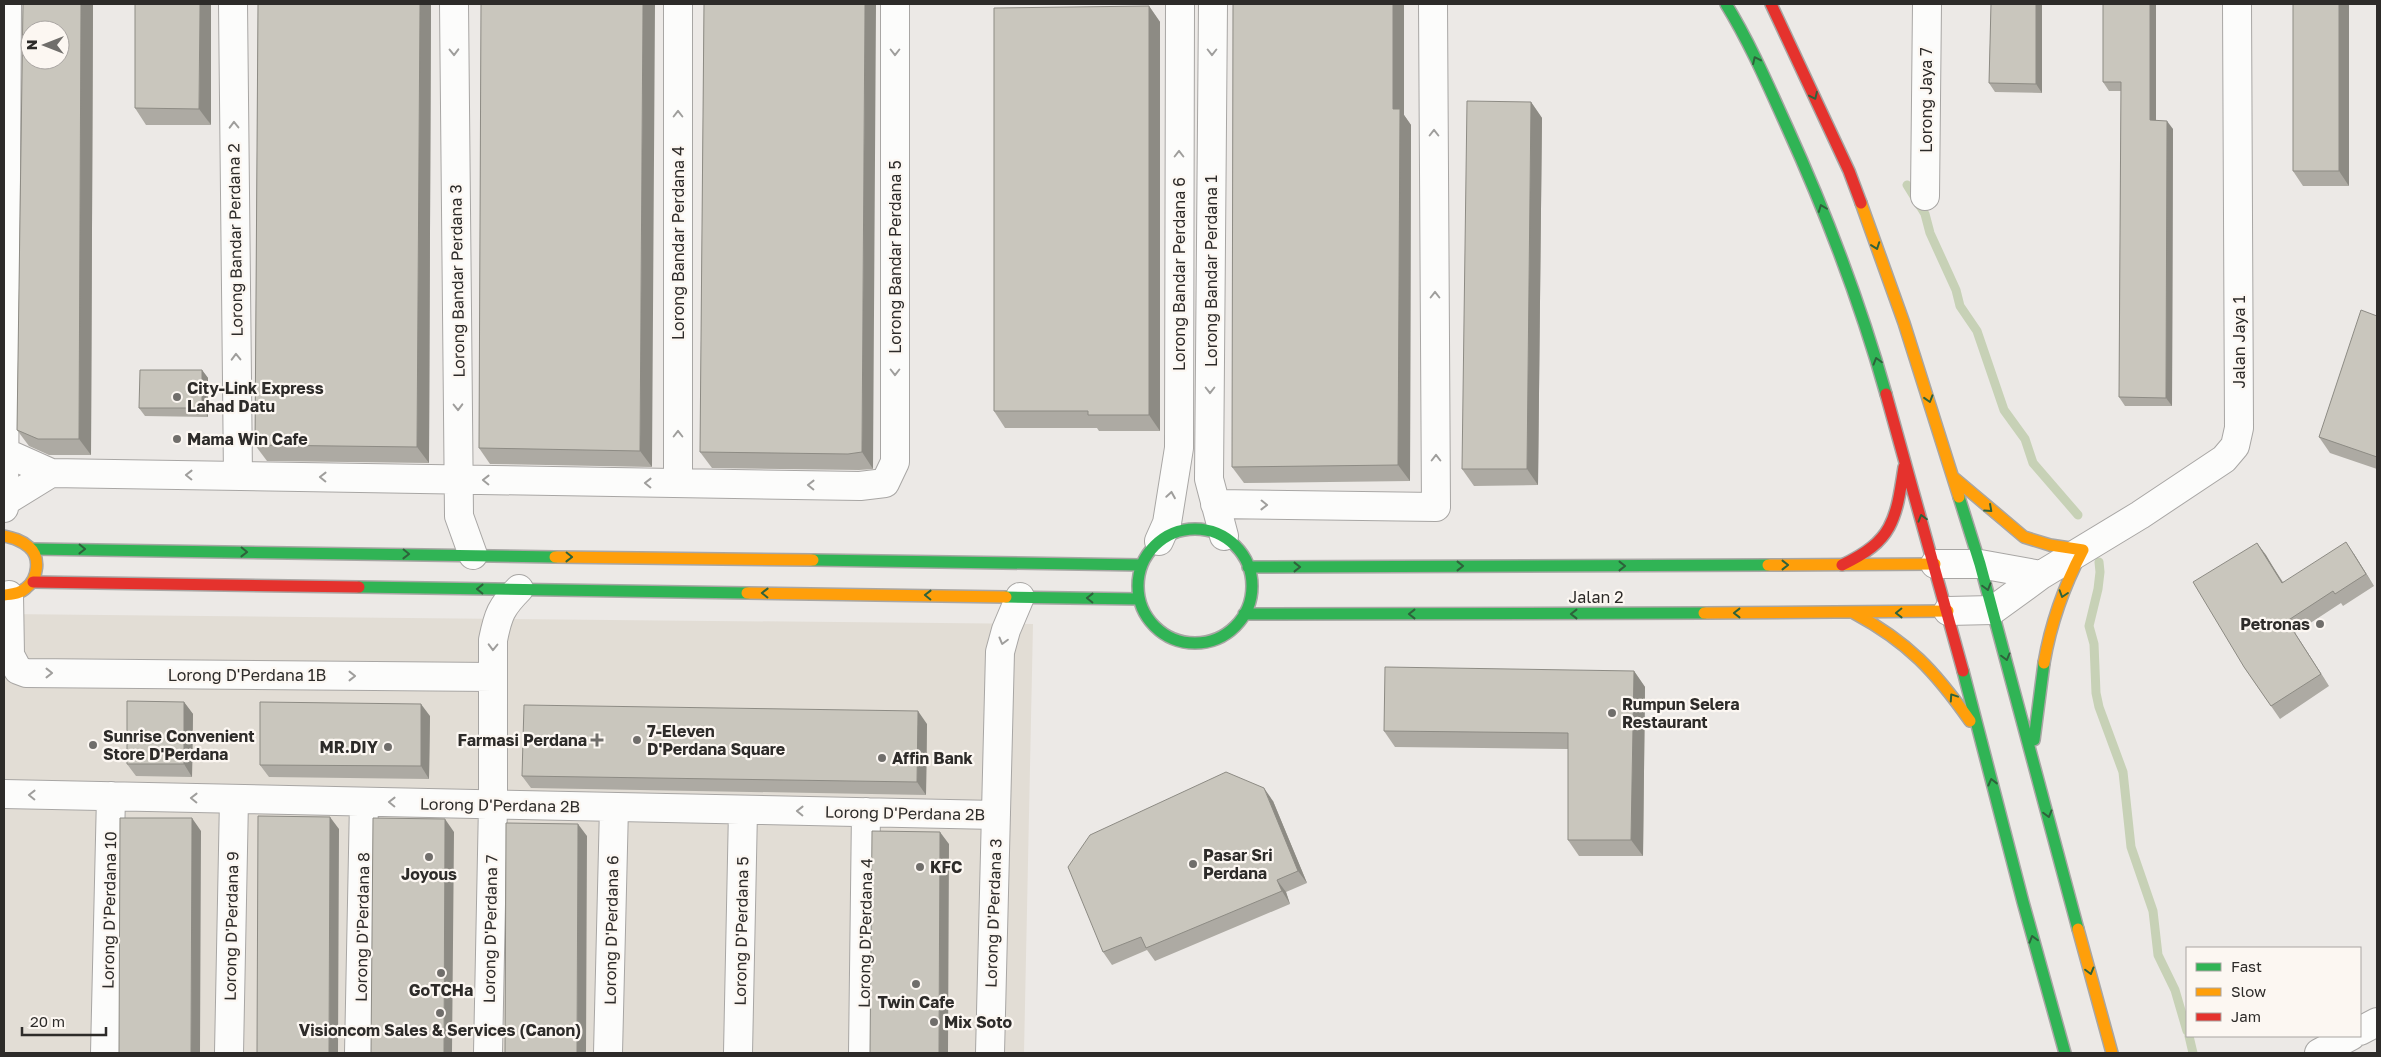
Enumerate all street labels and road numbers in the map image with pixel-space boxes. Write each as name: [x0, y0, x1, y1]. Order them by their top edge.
street label: Lorong Jaya 7: [1916, 47, 1936, 153]
street label: Lorong Bandar Perdana 2: [223, 143, 247, 337]
street label: Lorong Bandar Perdana 4: [668, 146, 688, 340]
street label: Lorong Bandar Perdana 5: [885, 160, 905, 354]
street label: Lorong Bandar Perdana 1: [1201, 175, 1221, 367]
street label: Lorong Bandar Perdana 6: [1169, 177, 1189, 371]
street label: Lorong Bandar Perdana 3: [445, 184, 469, 378]
street label: Jalan Jaya 1: [2229, 295, 2249, 388]
street label: Jalan 2: [1568, 587, 1624, 607]
street label: Lorong D'Perdana 1B: [168, 665, 326, 685]
street label: Lorong D'Perdana 2B: [420, 794, 580, 816]
street label: Lorong D'Perdana 2B: [825, 802, 985, 824]
street label: Lorong D'Perdana 10: [98, 831, 120, 989]
street label: Lorong D'Perdana 3: [980, 838, 1006, 988]
street label: Lorong D'Perdana 9: [220, 851, 242, 1001]
street label: Lorong D'Perdana 8: [351, 852, 373, 1002]
street label: Lorong D'Perdana 7: [479, 855, 501, 1003]
street label: Lorong D'Perdana 6: [600, 855, 622, 1005]
street label: Lorong D'Perdana 5: [730, 856, 752, 1006]
street label: Lorong D'Perdana 4: [854, 858, 876, 1008]

